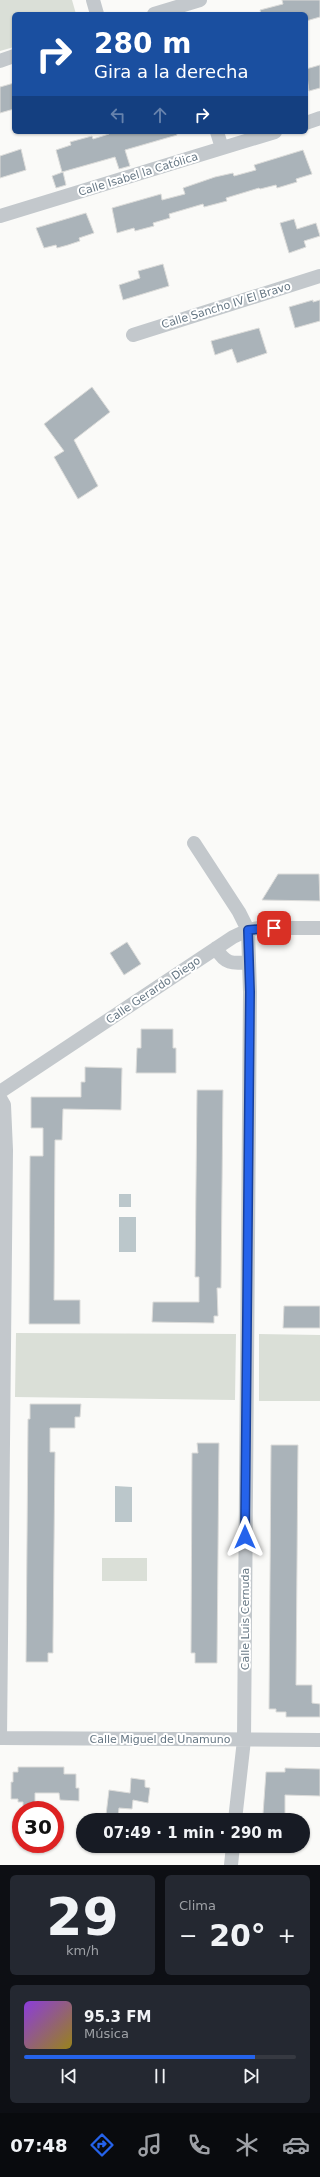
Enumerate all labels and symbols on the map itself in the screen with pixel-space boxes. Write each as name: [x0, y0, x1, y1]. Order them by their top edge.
street label: Calle Isabel la Católica: [77, 150, 200, 199]
street label: Calle Sancho IV El Bravo: [160, 280, 293, 331]
pin: [257, 911, 291, 945]
street label: Calle Gerardo Diego: [104, 954, 203, 1027]
position arrow: [224, 1516, 266, 1558]
street label: Calle Luis Cernuda: [239, 1568, 252, 1670]
street label: Calle Miguel de Unamuno: [89, 1733, 231, 1746]
speed limit sign: 30: [12, 1801, 64, 1853]

